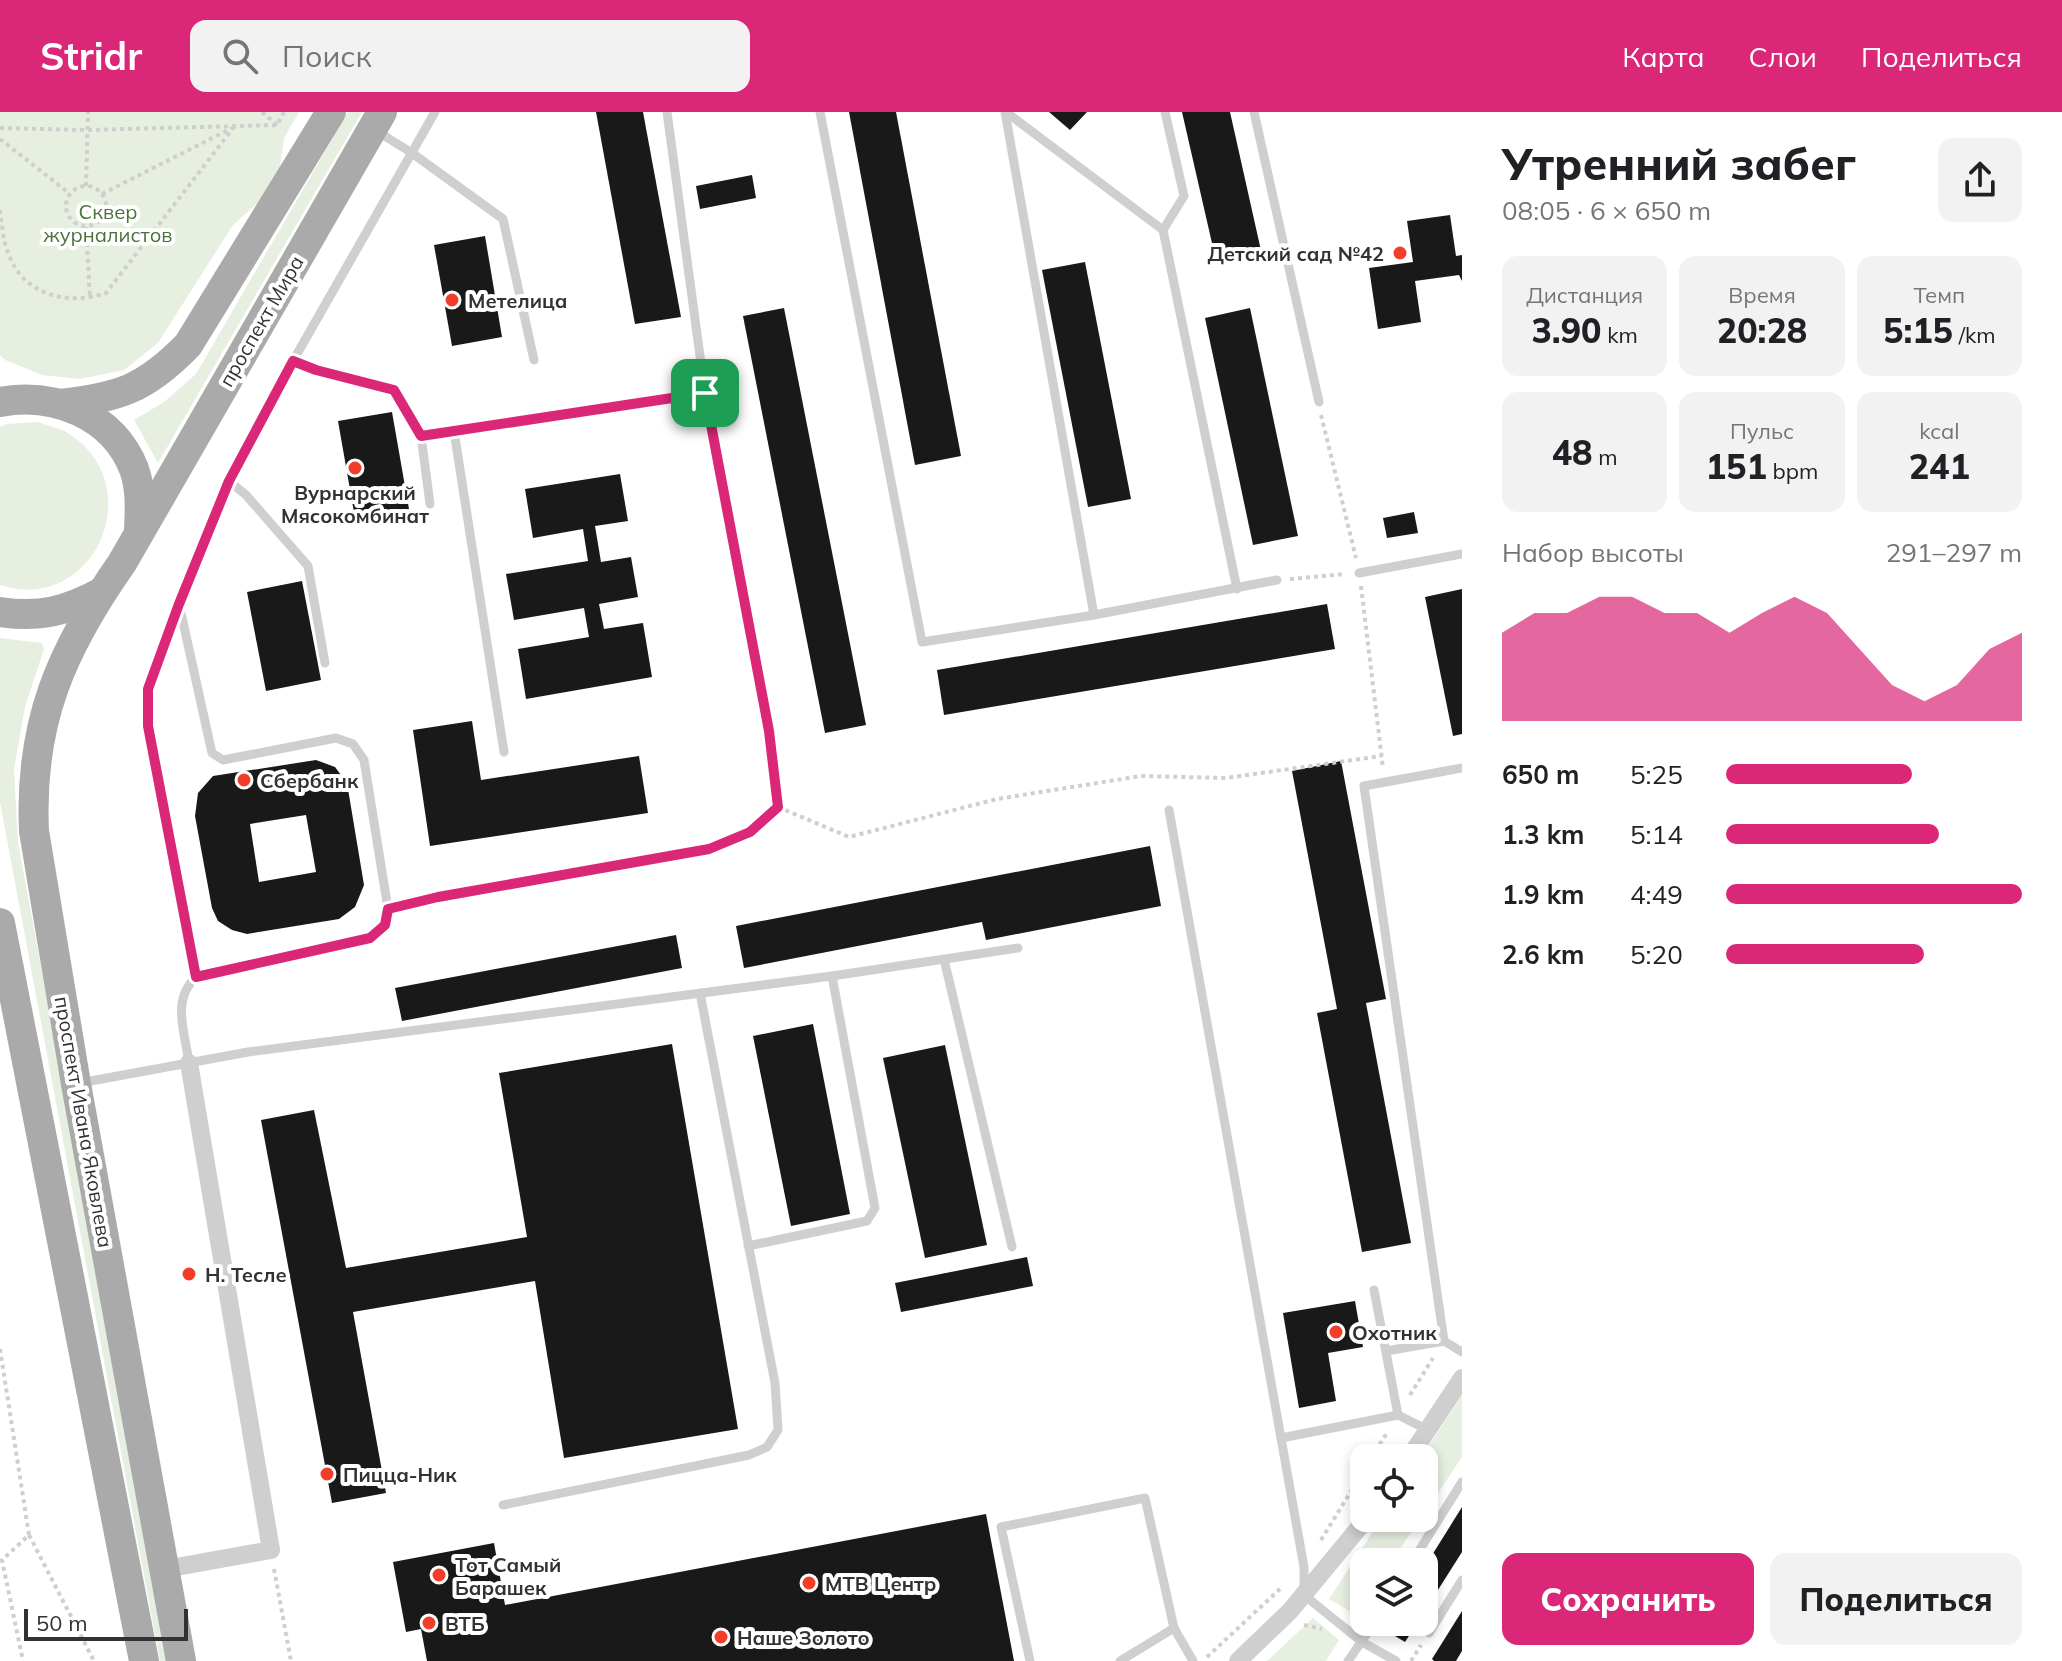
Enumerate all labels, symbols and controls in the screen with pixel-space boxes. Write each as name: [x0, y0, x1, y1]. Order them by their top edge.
search box: [190, 20, 750, 92]
text: Stridr: [40, 32, 142, 80]
icon: search: [218, 34, 262, 78]
text: Поиск: [282, 37, 372, 75]
text: Карта: [1622, 39, 1705, 74]
text: Слои: [1749, 39, 1817, 74]
text: Поделиться: [1861, 39, 2022, 74]
text: Утренний забег: [1502, 136, 1856, 191]
button: share: [1938, 138, 2022, 222]
text: 08:05 · 6 × 650 m: [1502, 194, 1711, 227]
park label: Сквер журналистов: [44, 199, 172, 247]
place label: Детский сад №42: [1207, 241, 1384, 266]
marker: Детский сад №42: [1391, 244, 1409, 262]
street label: проспект Мира: [213, 251, 309, 391]
text: Дистанция: [1526, 281, 1643, 309]
text: Время: [1728, 281, 1796, 309]
text: Темп: [1913, 281, 1965, 309]
place label: Метелица: [468, 288, 567, 313]
marker: Метелица: [443, 291, 461, 309]
text: 3.90: [1531, 309, 1601, 352]
text: 20:28: [1717, 309, 1807, 352]
text: 5:15: [1883, 309, 1953, 352]
text: km: [1601, 321, 1638, 349]
text: /km: [1953, 321, 1996, 349]
pin: [671, 359, 739, 427]
icon: arrive: [683, 371, 727, 415]
text: Пульс: [1730, 417, 1794, 445]
text: kcal: [1919, 417, 1959, 445]
text: 48: [1552, 431, 1593, 474]
text: m: [1593, 443, 1618, 471]
text: 151: [1706, 445, 1767, 488]
text: 241: [1909, 445, 1970, 488]
text: bpm: [1767, 457, 1818, 485]
marker: Вурнарский Мясокомбинат: [346, 459, 364, 477]
place label: Вурнарский Мясокомбинат: [281, 480, 429, 528]
text: Набор высоты: [1502, 536, 1684, 569]
text: 291–297 m: [1886, 536, 2022, 569]
text: 650 m: [1502, 758, 1579, 791]
text: 5:25: [1630, 758, 1683, 791]
place label: Сбербанк: [260, 768, 359, 793]
marker: Сбербанк: [235, 771, 253, 789]
text: 1.3 km: [1502, 818, 1585, 851]
text: 5:14: [1630, 818, 1683, 851]
text: 1.9 km: [1502, 878, 1585, 911]
text: 4:49: [1630, 878, 1683, 911]
text: 2.6 km: [1502, 938, 1585, 971]
text: 5:20: [1630, 938, 1683, 971]
street label: проспект Ивана Яковлева: [50, 994, 118, 1250]
place label: Н. Тесле: [205, 1262, 287, 1287]
marker: Н. Тесле: [180, 1265, 198, 1283]
place label: Охотник: [1352, 1320, 1437, 1345]
marker: Охотник: [1327, 1323, 1345, 1341]
map controls: [1350, 1444, 1438, 1636]
button: locate: [1350, 1444, 1438, 1532]
place label: Пицца-Ник: [343, 1462, 457, 1487]
marker: Пицца-Ник: [318, 1465, 336, 1483]
button: layers: [1350, 1548, 1438, 1636]
place label: Тот Самый Барашек: [455, 1552, 561, 1600]
button: Сохранить: [1502, 1553, 1754, 1645]
button: Поделиться: [1770, 1553, 2022, 1645]
marker: Тот Самый Барашек: [430, 1566, 448, 1584]
place label: МТВ Центр: [825, 1571, 936, 1596]
marker: МТВ Центр: [800, 1574, 818, 1592]
scale bar: [24, 1605, 188, 1641]
text: 50 m: [36, 1609, 87, 1637]
place label: ВТБ: [445, 1611, 485, 1636]
marker: ВТБ: [420, 1614, 438, 1632]
place label: Наше Золото: [737, 1625, 870, 1650]
marker: Наше Золото: [712, 1628, 730, 1646]

